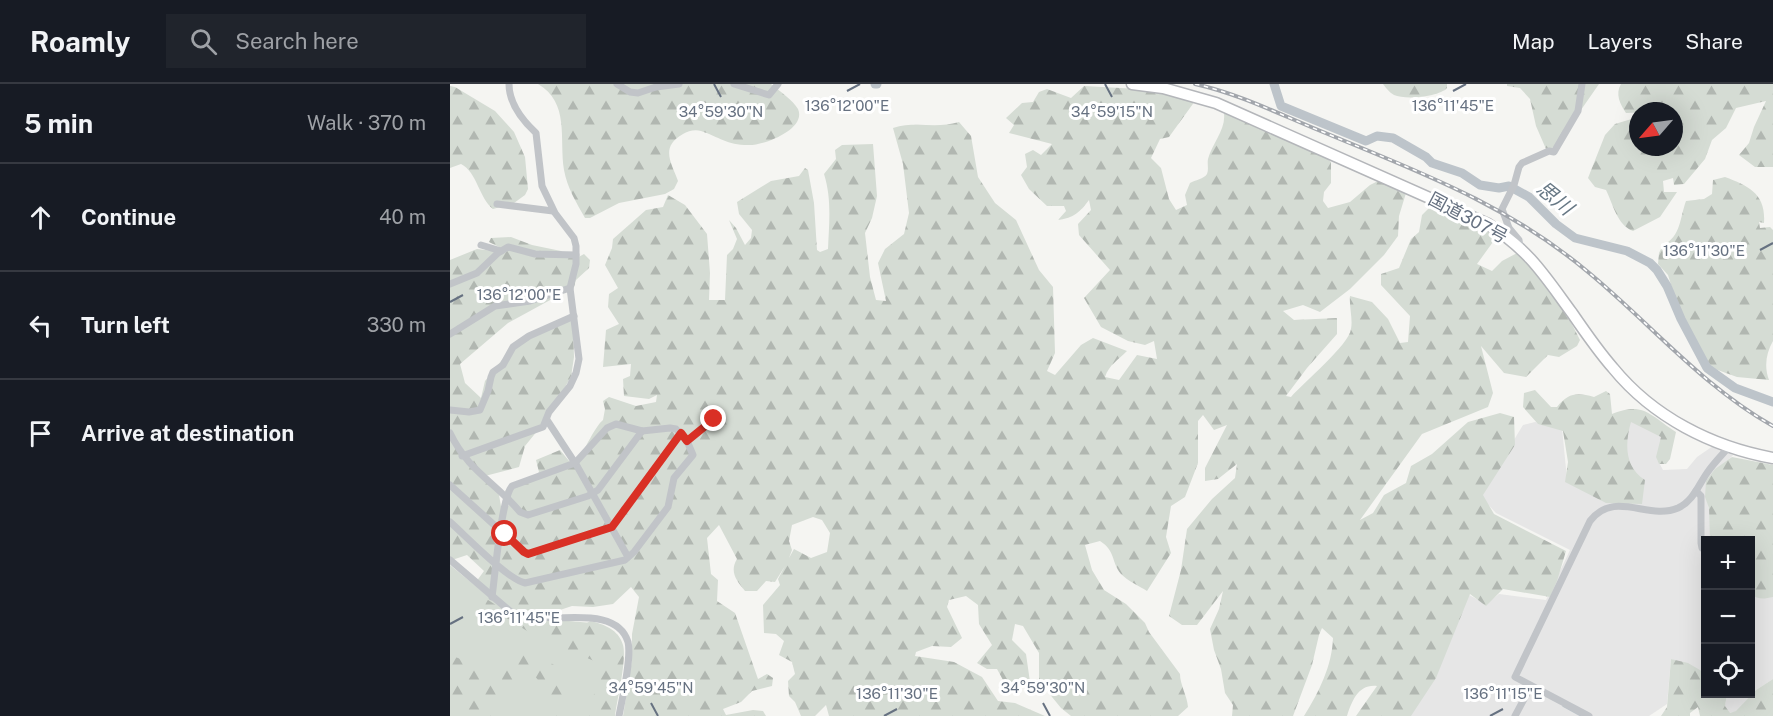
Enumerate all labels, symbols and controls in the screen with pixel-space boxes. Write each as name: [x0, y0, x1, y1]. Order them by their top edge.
search box: [166, 14, 586, 68]
text: Roamly: [30, 25, 130, 58]
icon: search: [187, 25, 220, 58]
text: Search here: [235, 28, 359, 54]
text: Map: [1512, 29, 1555, 54]
text: Layers: [1588, 29, 1652, 54]
text: Share: [1685, 29, 1743, 54]
text: 136°12'00"E: [805, 97, 889, 114]
text: 136°11'45"E: [1412, 97, 1494, 114]
north arrow: [1629, 102, 1683, 156]
text: 34°59'30"N: [679, 103, 763, 120]
text: 34°59'15"N: [1071, 103, 1153, 120]
text: 5 min: [24, 108, 93, 139]
text: Walk · 370 m: [307, 111, 426, 135]
water label: 思川: [1532, 176, 1580, 221]
street label: 国道307号: [1425, 188, 1511, 247]
icon: ahead: [24, 201, 57, 234]
text: Continue: [81, 204, 176, 230]
text: 40 m: [379, 205, 426, 229]
text: 136°11'30"E: [1663, 242, 1745, 259]
text: 136°12'00"E: [477, 286, 561, 303]
icon: left: [24, 309, 57, 342]
text: Turn left: [81, 312, 170, 338]
text: 330 m: [367, 313, 426, 337]
route end: [700, 405, 726, 431]
icon: arrive: [24, 417, 57, 450]
text: Arrive at destination: [81, 420, 294, 446]
route start: [491, 520, 517, 546]
map controls: [1701, 536, 1755, 698]
button: +: [1701, 536, 1755, 590]
button: −: [1701, 590, 1755, 644]
text: 136°11'45"E: [478, 609, 560, 626]
button: locate: [1701, 644, 1755, 698]
text: 34°59'45"N: [608, 679, 694, 696]
text: 34°59'30"N: [1001, 679, 1085, 696]
text: 136°11'30"E: [856, 685, 938, 702]
text: 136°11'15"E: [1463, 685, 1543, 702]

